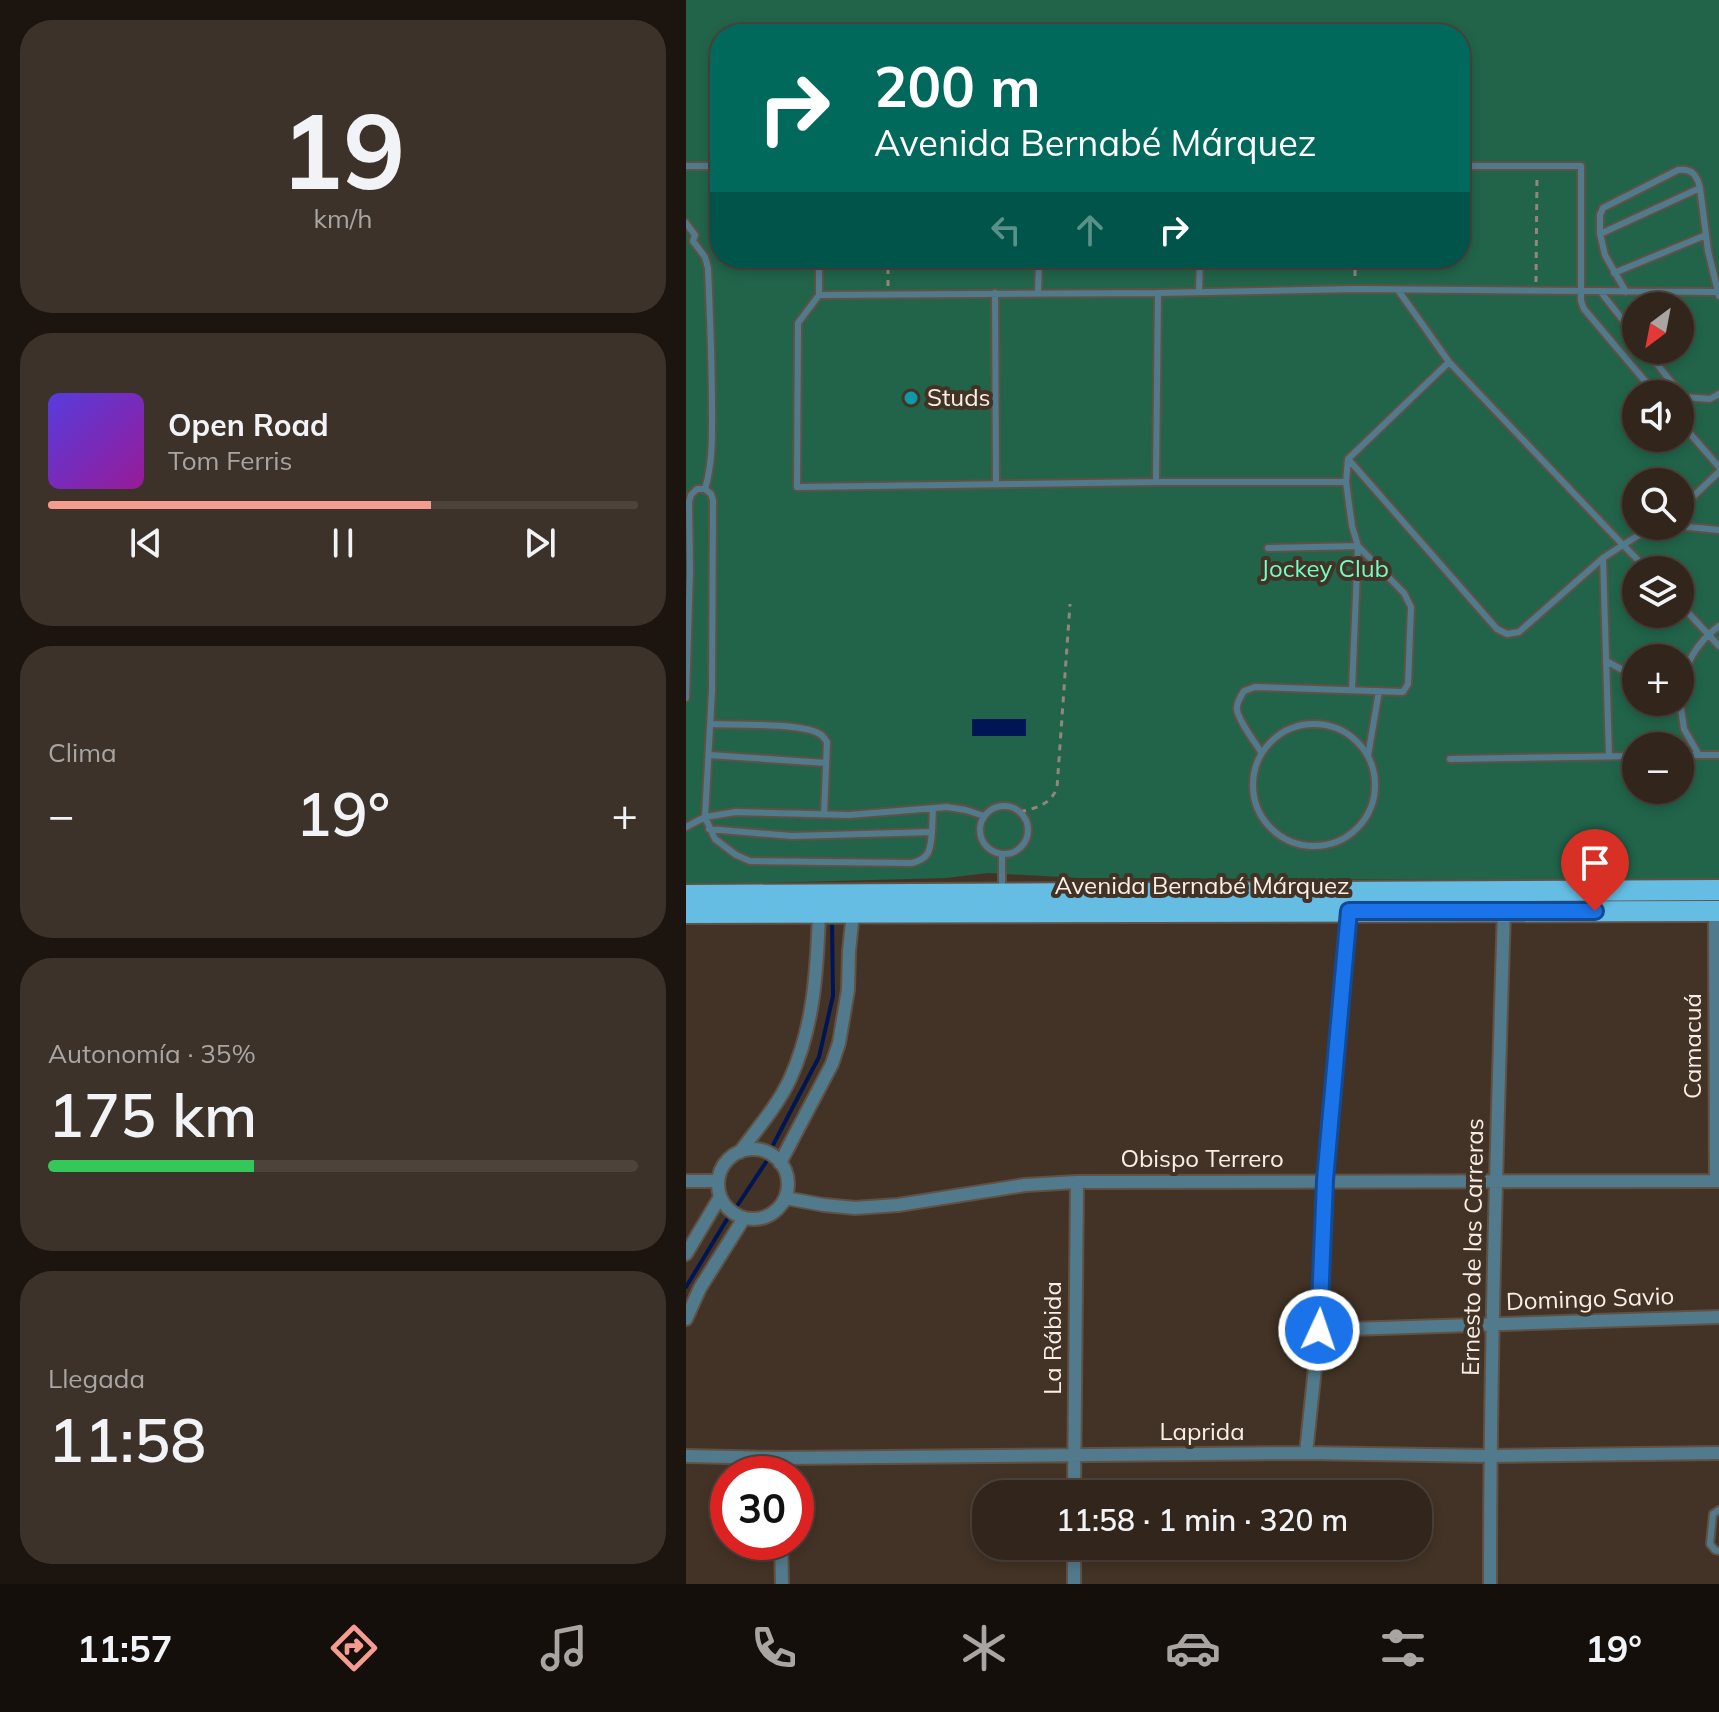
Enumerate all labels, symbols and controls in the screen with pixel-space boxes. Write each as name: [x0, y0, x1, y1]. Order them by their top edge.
text: 200 m: [874, 51, 1041, 121]
icon: right: [742, 56, 846, 160]
text: 19: [281, 84, 405, 215]
text: Avenida Bernabé Márquez: [874, 120, 1317, 165]
text: km/h: [314, 202, 372, 235]
icon: left: [984, 208, 1028, 252]
icon: ahead: [1068, 208, 1112, 252]
icon: right: [1152, 208, 1196, 252]
north arrow: [1622, 292, 1694, 364]
map controls: [1622, 292, 1694, 804]
button: sound: [1622, 380, 1694, 452]
place label: Studs: [927, 382, 990, 412]
marker: Studs: [902, 389, 920, 407]
text: Open Road: [168, 406, 329, 444]
text: Tom Ferris: [168, 444, 292, 477]
button: search: [1622, 468, 1694, 540]
icon: previous: [124, 521, 168, 565]
icon: pause: [321, 521, 365, 565]
icon: next: [518, 521, 562, 565]
park label: Jockey Club: [1261, 553, 1389, 583]
button: layers: [1622, 556, 1694, 628]
button: +: [1622, 644, 1694, 716]
button: −: [1622, 732, 1694, 804]
text: Clima: [48, 736, 117, 769]
text: 19°: [296, 776, 390, 851]
text: −: [48, 787, 74, 842]
text: +: [612, 787, 638, 842]
pin: [1561, 829, 1629, 911]
icon: arrive: [1573, 841, 1617, 885]
street label: Avenida Bernabé Márquez: [1055, 870, 1350, 900]
street label: Camacuá: [1677, 993, 1707, 1099]
text: Autonomía · 35%: [48, 1037, 256, 1070]
text: 175 km: [48, 1077, 257, 1152]
street label: Ernesto de las Carreras: [1455, 1118, 1489, 1376]
street label: Obispo Terrero: [1120, 1143, 1284, 1173]
street label: Domingo Savio: [1505, 1280, 1675, 1316]
street label: La Rábida: [1037, 1281, 1067, 1395]
position arrow: [1277, 1288, 1361, 1372]
text: Llegada: [48, 1362, 145, 1395]
text: 11:58: [48, 1402, 206, 1477]
street label: Laprida: [1159, 1416, 1245, 1446]
speed limit sign: 30: [710, 1456, 814, 1560]
text: 11:58 · 1 min · 320 m: [1056, 1501, 1348, 1539]
icon: directions: [326, 1620, 382, 1676]
icon: music: [536, 1620, 592, 1676]
icon: phone: [746, 1620, 802, 1676]
icon: climate: [956, 1620, 1012, 1676]
icon: car: [1165, 1620, 1221, 1676]
icon: filters: [1375, 1620, 1431, 1676]
text: 11:57: [77, 1626, 172, 1671]
text: 19°: [1585, 1626, 1642, 1671]

